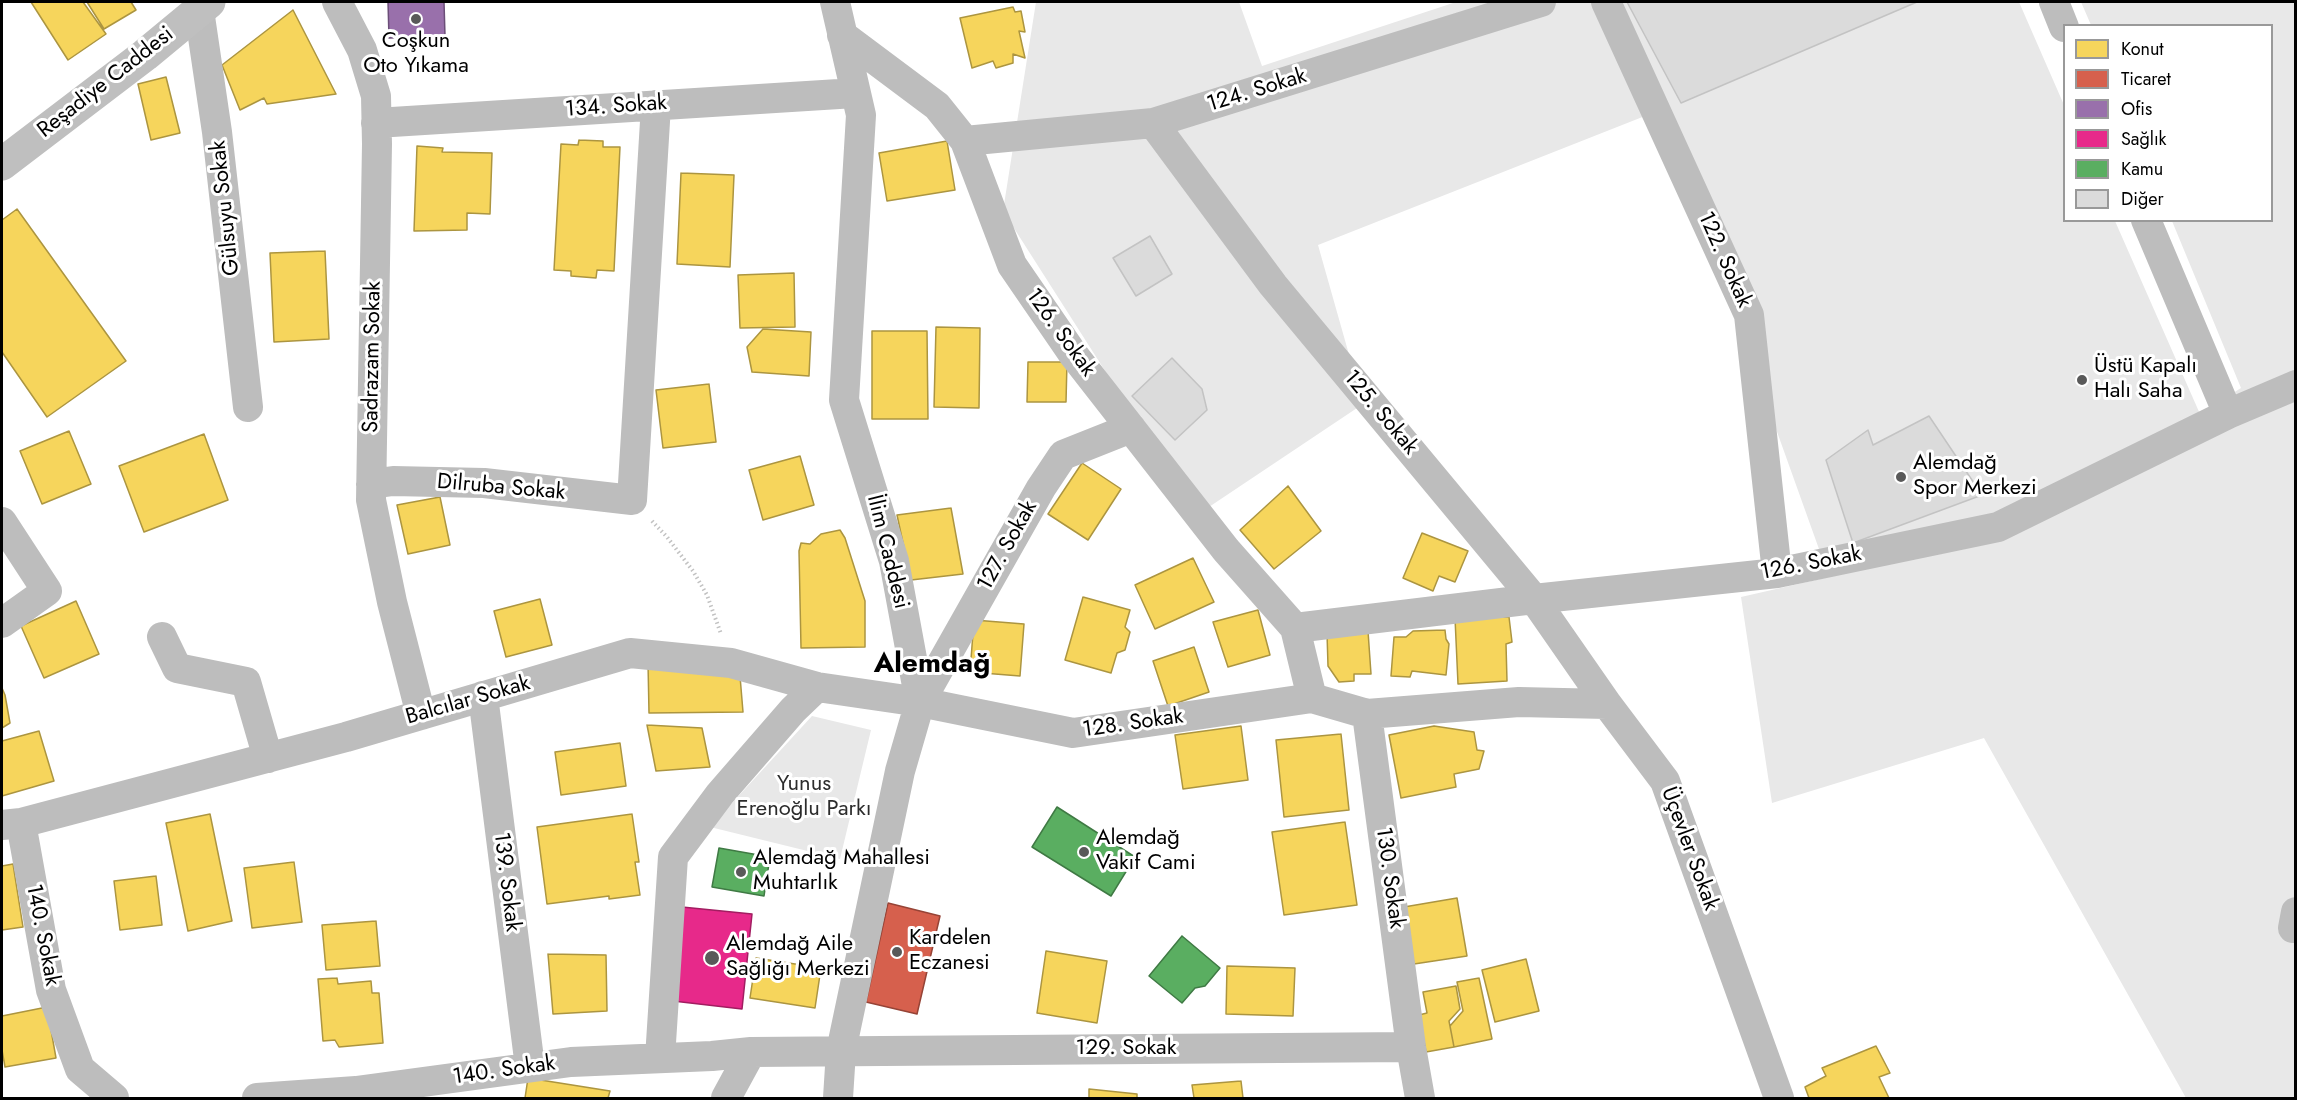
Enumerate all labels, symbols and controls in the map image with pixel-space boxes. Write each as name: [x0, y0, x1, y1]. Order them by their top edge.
marker: Coşkun Oto Yıkama: [409, 12, 423, 26]
street label: Reşadiye Caddesi: [33, 22, 179, 144]
legend: [2063, 24, 2273, 222]
place label: Coşkun Oto Yıkama: [363, 29, 469, 80]
text: Konut: [2121, 36, 2164, 62]
street label: 124. Sokak: [1204, 63, 1310, 119]
text: Ticaret: [2121, 66, 2171, 92]
street label: 134. Sokak: [564, 90, 668, 124]
text: Ofis: [2121, 96, 2152, 122]
text: Sağlık: [2121, 126, 2167, 152]
street label: Gülsuyu Sokak: [206, 139, 246, 277]
text: Kamu: [2121, 156, 2163, 182]
text: Diğer: [2121, 186, 2164, 212]
street label: 122. Sokak: [1691, 208, 1757, 312]
street label: Sadrazam Sokak: [358, 281, 388, 433]
street label: 126. Sokak: [1019, 284, 1101, 382]
place label: Üstü Kapalı Halı Saha: [2094, 354, 2197, 406]
street label: 125. Sokak: [1337, 365, 1423, 461]
marker: Üstü Kapalı Halı Saha: [2075, 373, 2089, 387]
place label: Alemdağ Spor Merkezi: [1913, 451, 2037, 502]
street label: Dilruba Sokak: [436, 469, 566, 507]
marker: Alemdağ Spor Merkezi: [1894, 470, 1908, 484]
street label: İlim Caddesi: [860, 492, 914, 612]
street label: 127. Sokak: [972, 496, 1044, 596]
street label: 126. Sokak: [1758, 541, 1864, 587]
district label: Alemdağ: [874, 648, 990, 682]
street label: Balcılar Sokak: [403, 671, 533, 731]
street label: 128. Sokak: [1081, 704, 1185, 744]
park label: Yunus Erenoğlu Parkı: [737, 772, 871, 824]
street label: Üçevler Sokak: [1654, 784, 1724, 914]
street label: 130. Sokak: [1369, 825, 1409, 931]
place label: Alemdağ Vakıf Cami: [1096, 826, 1196, 878]
street label: 139. Sokak: [487, 831, 525, 933]
marker: Alemdağ Vakıf Cami: [1077, 845, 1091, 859]
place label: Alemdağ Mahallesi Muhtarlık: [753, 846, 930, 897]
marker: Alemdağ Mahallesi Muhtarlık: [734, 865, 748, 879]
street label: 140. Sokak: [19, 882, 65, 988]
place label: Kardelen Eczanesi: [909, 926, 991, 978]
place label: Alemdağ Aile Sağlığı Merkezi: [726, 932, 870, 984]
marker: Kardelen Eczanesi: [890, 945, 904, 959]
marker: Alemdağ Aile Sağlığı Merkezi: [703, 949, 721, 967]
street label: 129. Sokak: [1076, 1036, 1176, 1062]
street label: 140. Sokak: [451, 1051, 557, 1091]

